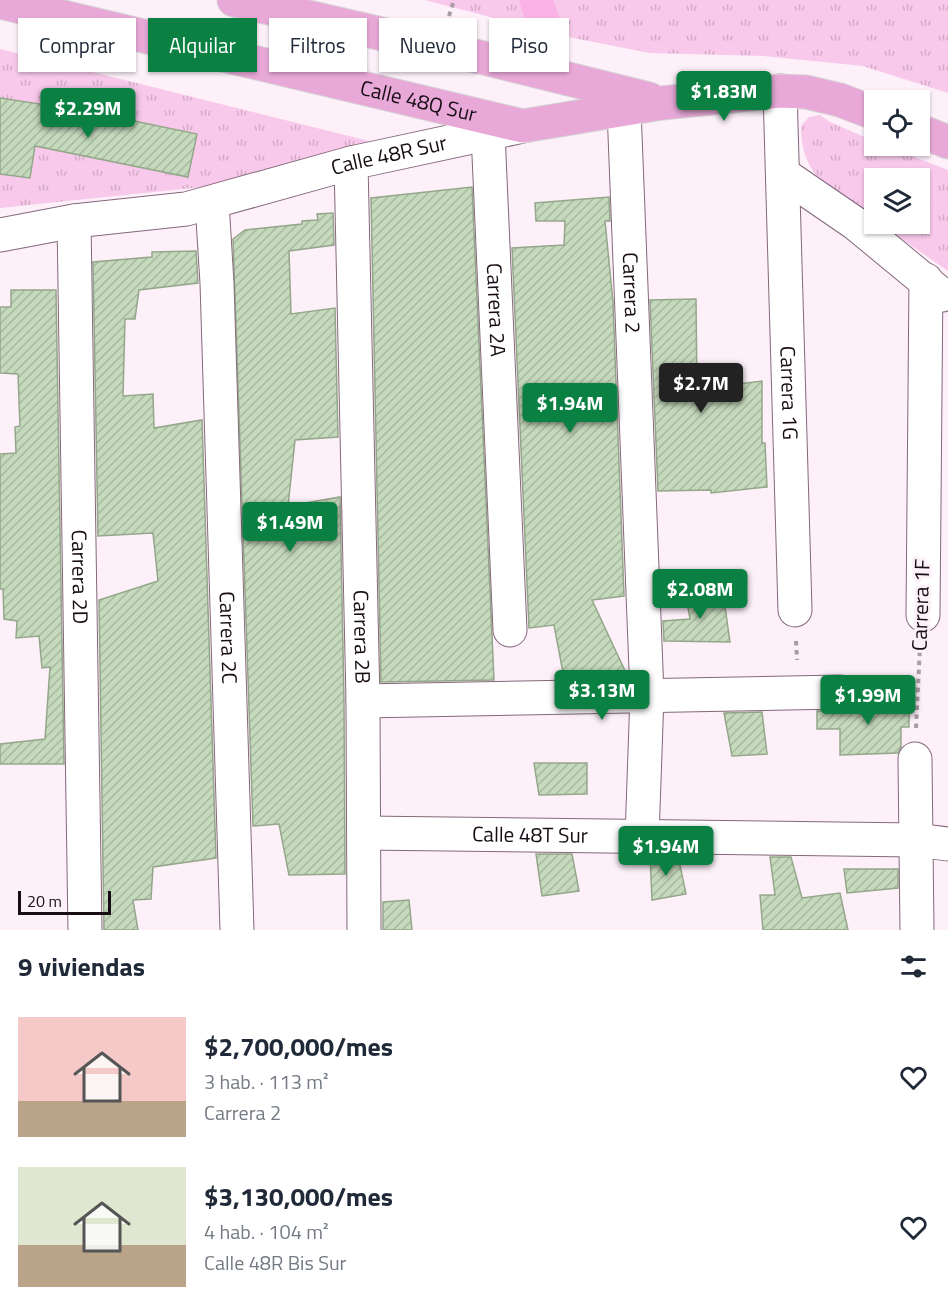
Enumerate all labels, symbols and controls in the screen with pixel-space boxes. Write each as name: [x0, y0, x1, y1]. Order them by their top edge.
chip: Comprar: [18, 18, 136, 72]
chip: Alquilar: [148, 18, 257, 72]
chip: Filtros: [269, 18, 367, 72]
chip: Nuevo: [379, 18, 477, 72]
chip: Piso: [489, 18, 569, 72]
street label: Calle 48Q Sur: [357, 71, 480, 129]
pin: $1.83M: [675, 71, 773, 122]
text: $1.83M: [690, 75, 758, 106]
pin: $2.29M: [39, 88, 137, 139]
map controls: [864, 90, 930, 234]
button: locate: [864, 90, 930, 156]
text: $2.29M: [54, 92, 122, 123]
street label: Calle 48R Sur: [327, 126, 450, 183]
button: layers: [864, 168, 930, 234]
street label: Carrera 2: [615, 252, 650, 334]
street label: Carrera 2A: [479, 262, 515, 358]
street label: Carrera 1G: [772, 345, 807, 440]
pin: $2.7M: [659, 363, 743, 414]
text: $2.7M: [673, 367, 729, 398]
pin: $1.94M: [521, 383, 619, 434]
text: $1.94M: [536, 387, 604, 418]
pin: $1.49M: [241, 502, 339, 553]
text: $1.49M: [256, 506, 324, 537]
street label: Carrera 2D: [64, 529, 97, 625]
street label: Carrera 1F: [902, 558, 938, 652]
pin: $2.08M: [651, 569, 749, 620]
text: $2.08M: [666, 573, 734, 604]
street label: Carrera 2B: [346, 589, 380, 684]
street label: Carrera 2C: [212, 591, 246, 684]
pin: $3.13M: [553, 670, 651, 721]
text: $3.13M: [568, 674, 636, 705]
pin: $1.99M: [819, 675, 917, 726]
text: $1.99M: [834, 679, 902, 710]
street label: Calle 48T Sur: [472, 817, 588, 851]
pin: $1.94M: [617, 826, 715, 877]
text: $1.94M: [632, 830, 700, 861]
scale bar: [18, 888, 111, 916]
text: 20 m: [27, 889, 62, 913]
text: 9 viviendas: [18, 947, 145, 986]
icon: filters: [897, 950, 930, 983]
text: $2,700,000/mes: [204, 1027, 393, 1066]
icon: home: [66, 1041, 138, 1113]
icon: heart: [897, 1061, 930, 1094]
text: 3 hab. · 113 m²: [204, 1066, 329, 1097]
text: Carrera 2: [204, 1097, 281, 1128]
text: $3,130,000/mes: [204, 1177, 393, 1216]
icon: home: [66, 1191, 138, 1263]
icon: heart: [897, 1211, 930, 1244]
text: 4 hab. · 104 m²: [204, 1216, 329, 1247]
text: Calle 48R Bis Sur: [204, 1247, 347, 1278]

